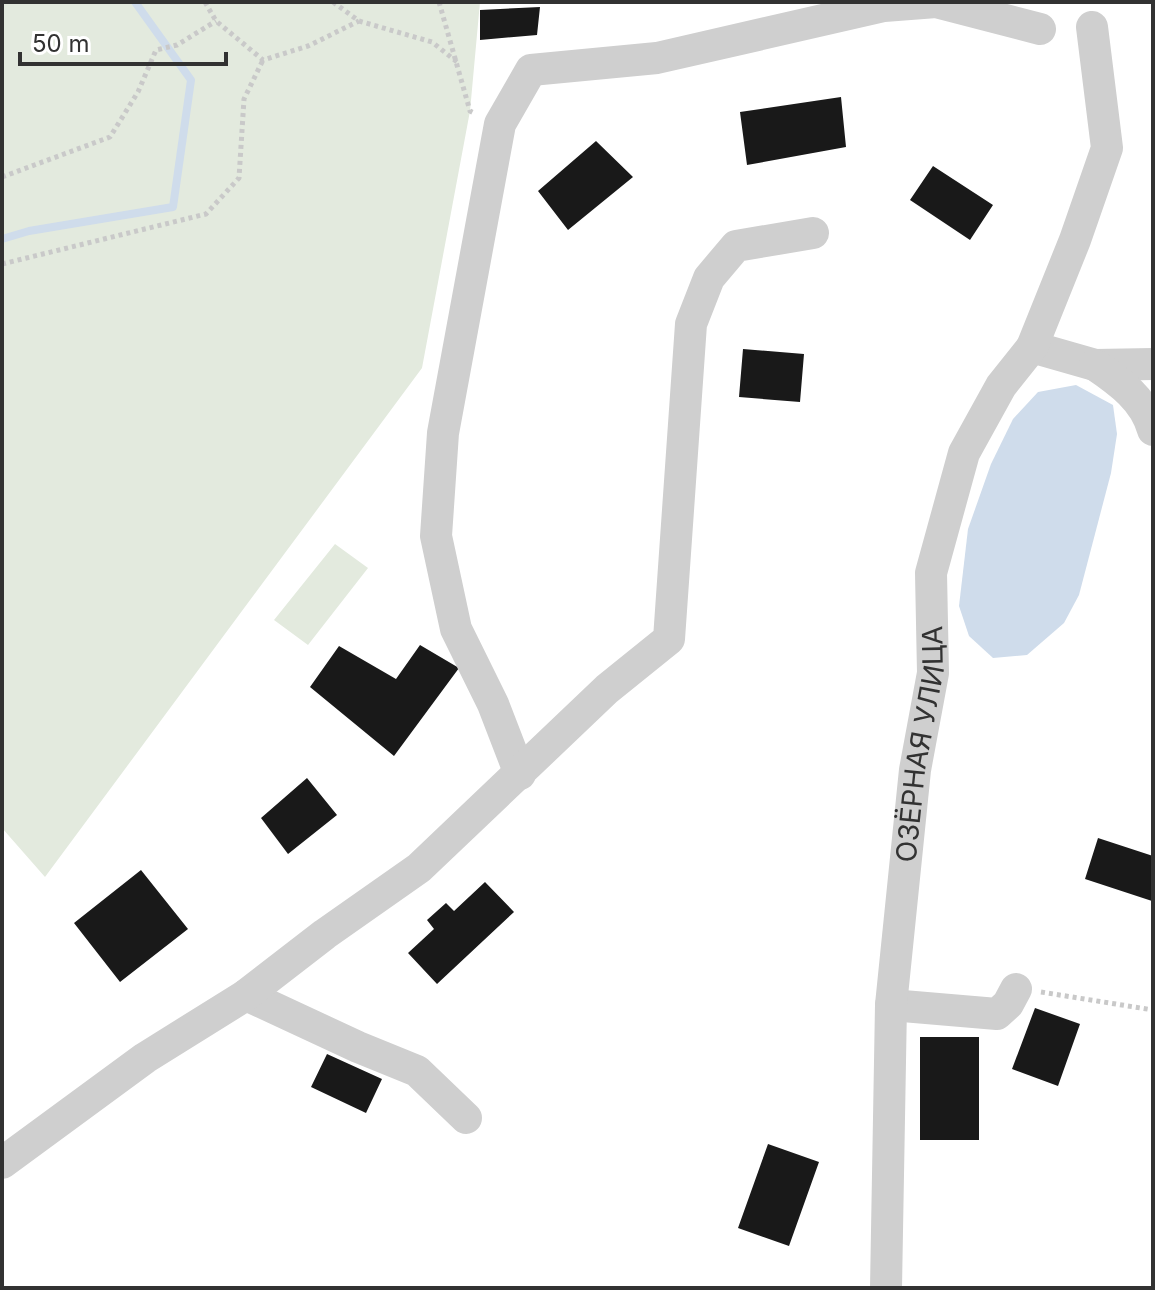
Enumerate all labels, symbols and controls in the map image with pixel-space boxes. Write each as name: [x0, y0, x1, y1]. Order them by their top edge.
scale bar: [20, 16, 226, 66]
text: 50 m: [32, 29, 90, 58]
street label: ОЗЁРНАЯ УЛИЦА: [889, 625, 951, 864]

